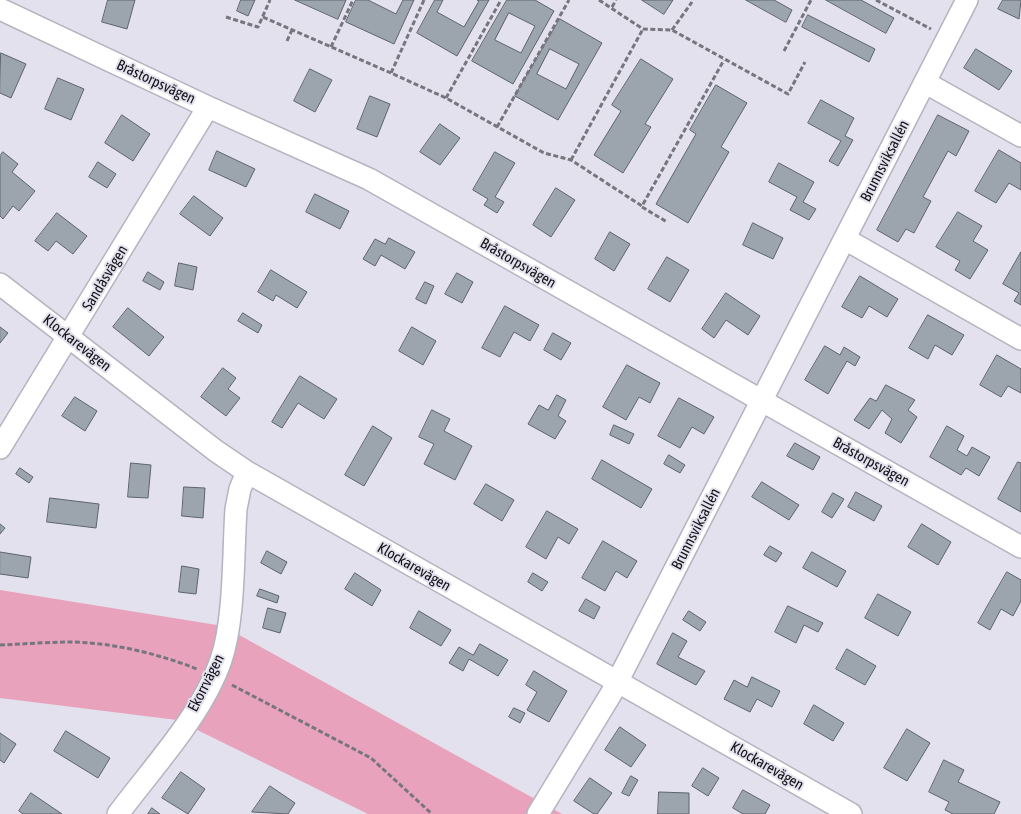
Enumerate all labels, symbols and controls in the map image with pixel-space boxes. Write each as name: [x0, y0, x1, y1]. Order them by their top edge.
street label: Bråstorpsvägen: [114, 56, 198, 108]
street label: Brunnsviksallén: [857, 117, 913, 205]
street label: Bråstorpsvägen: [477, 234, 559, 292]
street label: Sandåsvägen: [78, 242, 132, 314]
street label: Klockarevägen: [39, 311, 115, 375]
street label: Bråstorpsvägen: [830, 434, 912, 490]
street label: Brunnsviksallén: [668, 485, 724, 573]
street label: Klockarevägen: [374, 539, 454, 595]
street label: Ekorrvägen: [184, 651, 228, 715]
street label: Klockarevägen: [727, 738, 807, 794]

